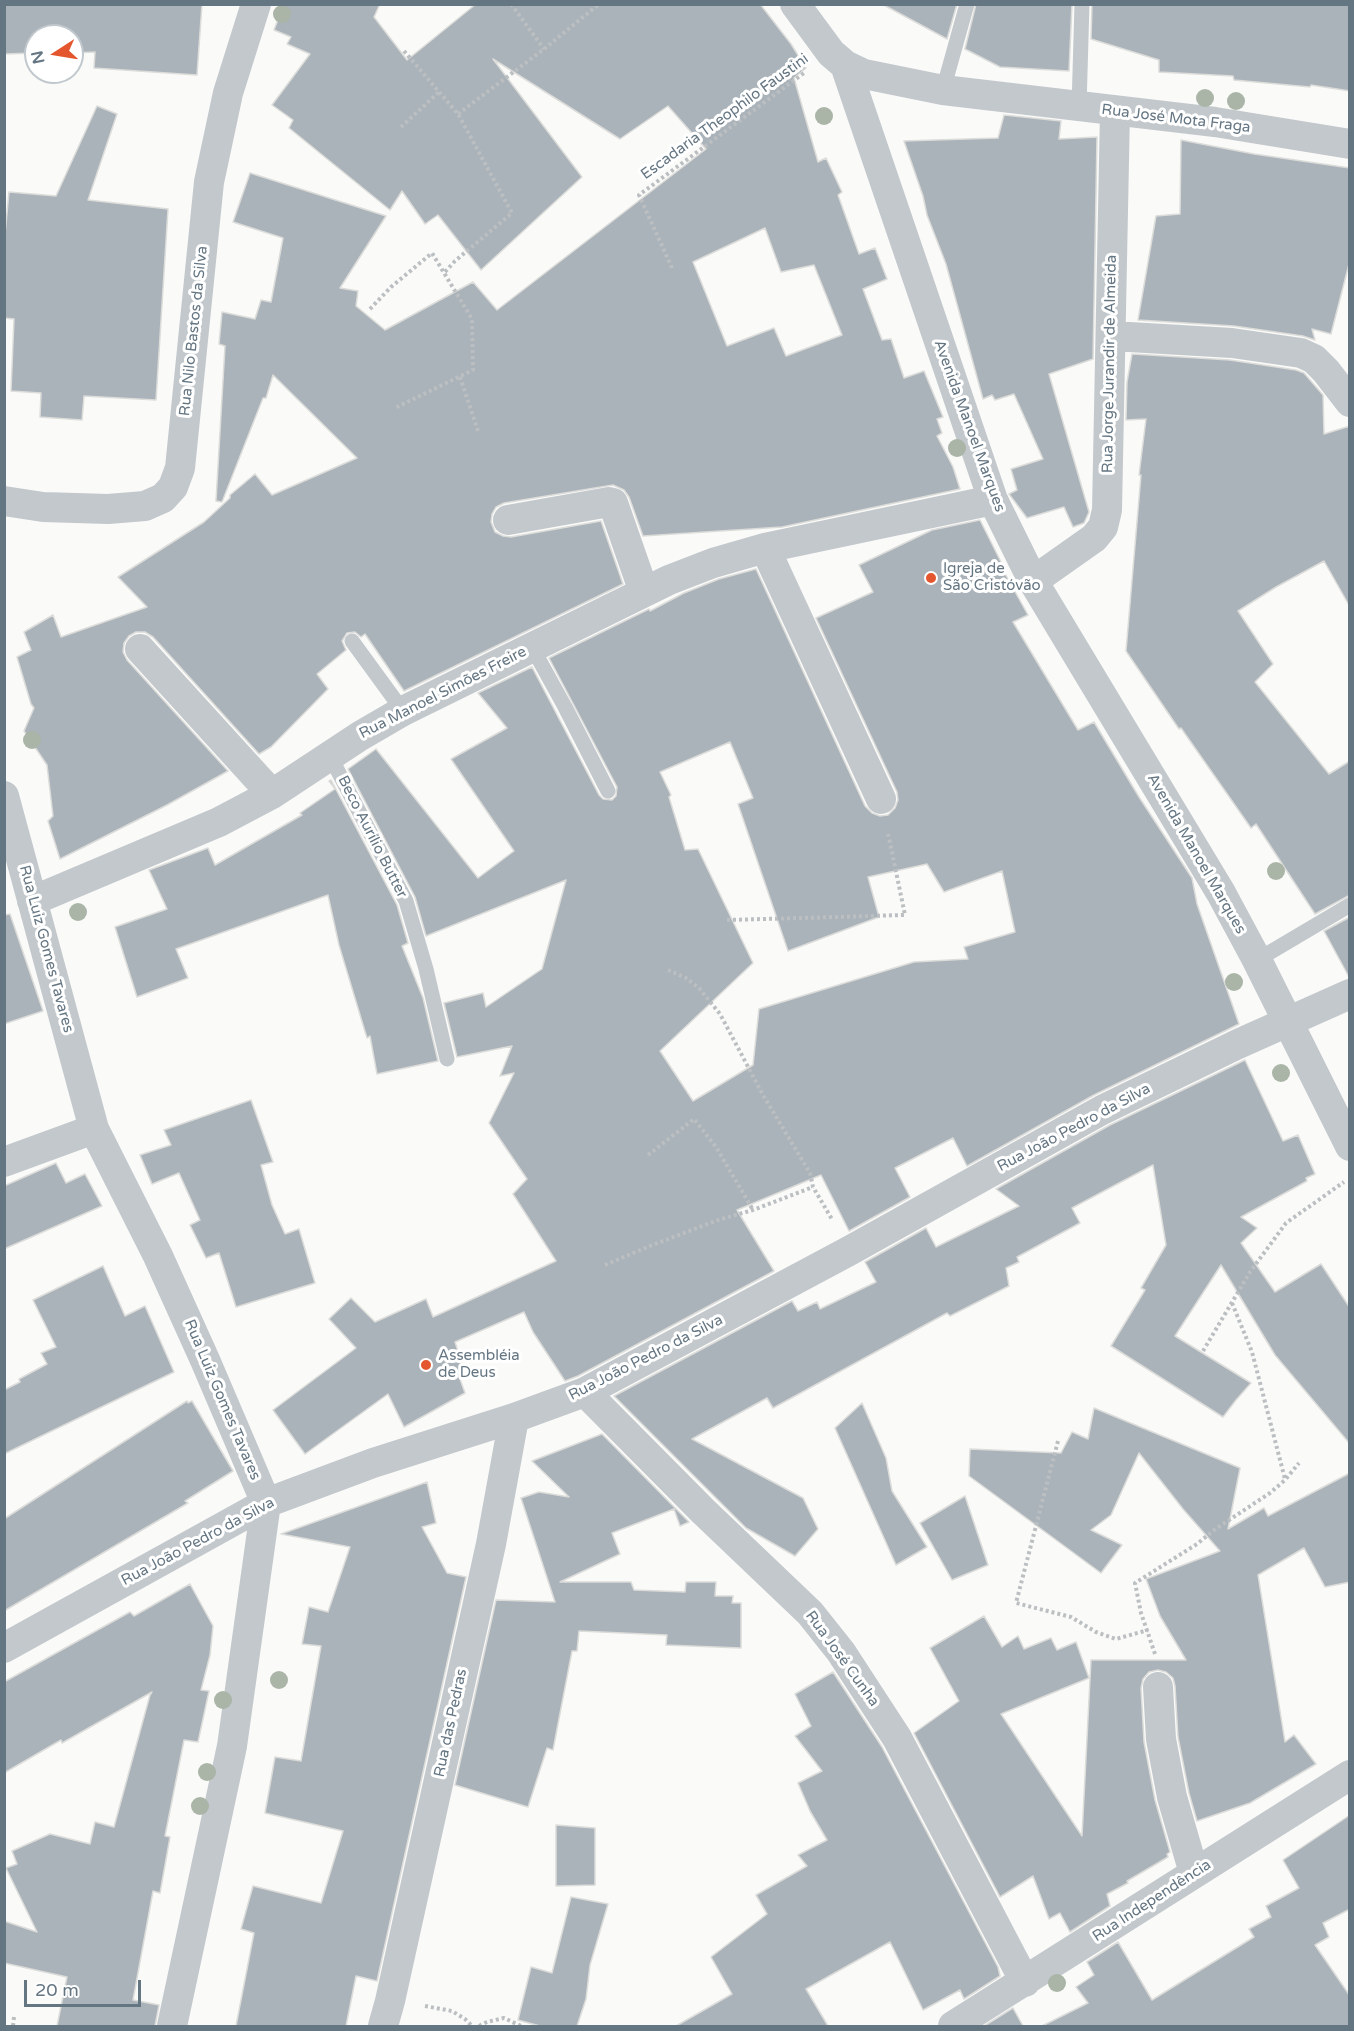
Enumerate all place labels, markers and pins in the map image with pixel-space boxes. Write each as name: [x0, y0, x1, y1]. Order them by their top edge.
place label: Igreja de São Cristóvão: [943, 560, 1041, 595]
marker: Igreja de São Cristóvão: [924, 571, 938, 585]
place label: Assembléia de Deus: [438, 1347, 520, 1382]
marker: Assembléia de Deus: [419, 1358, 433, 1372]

